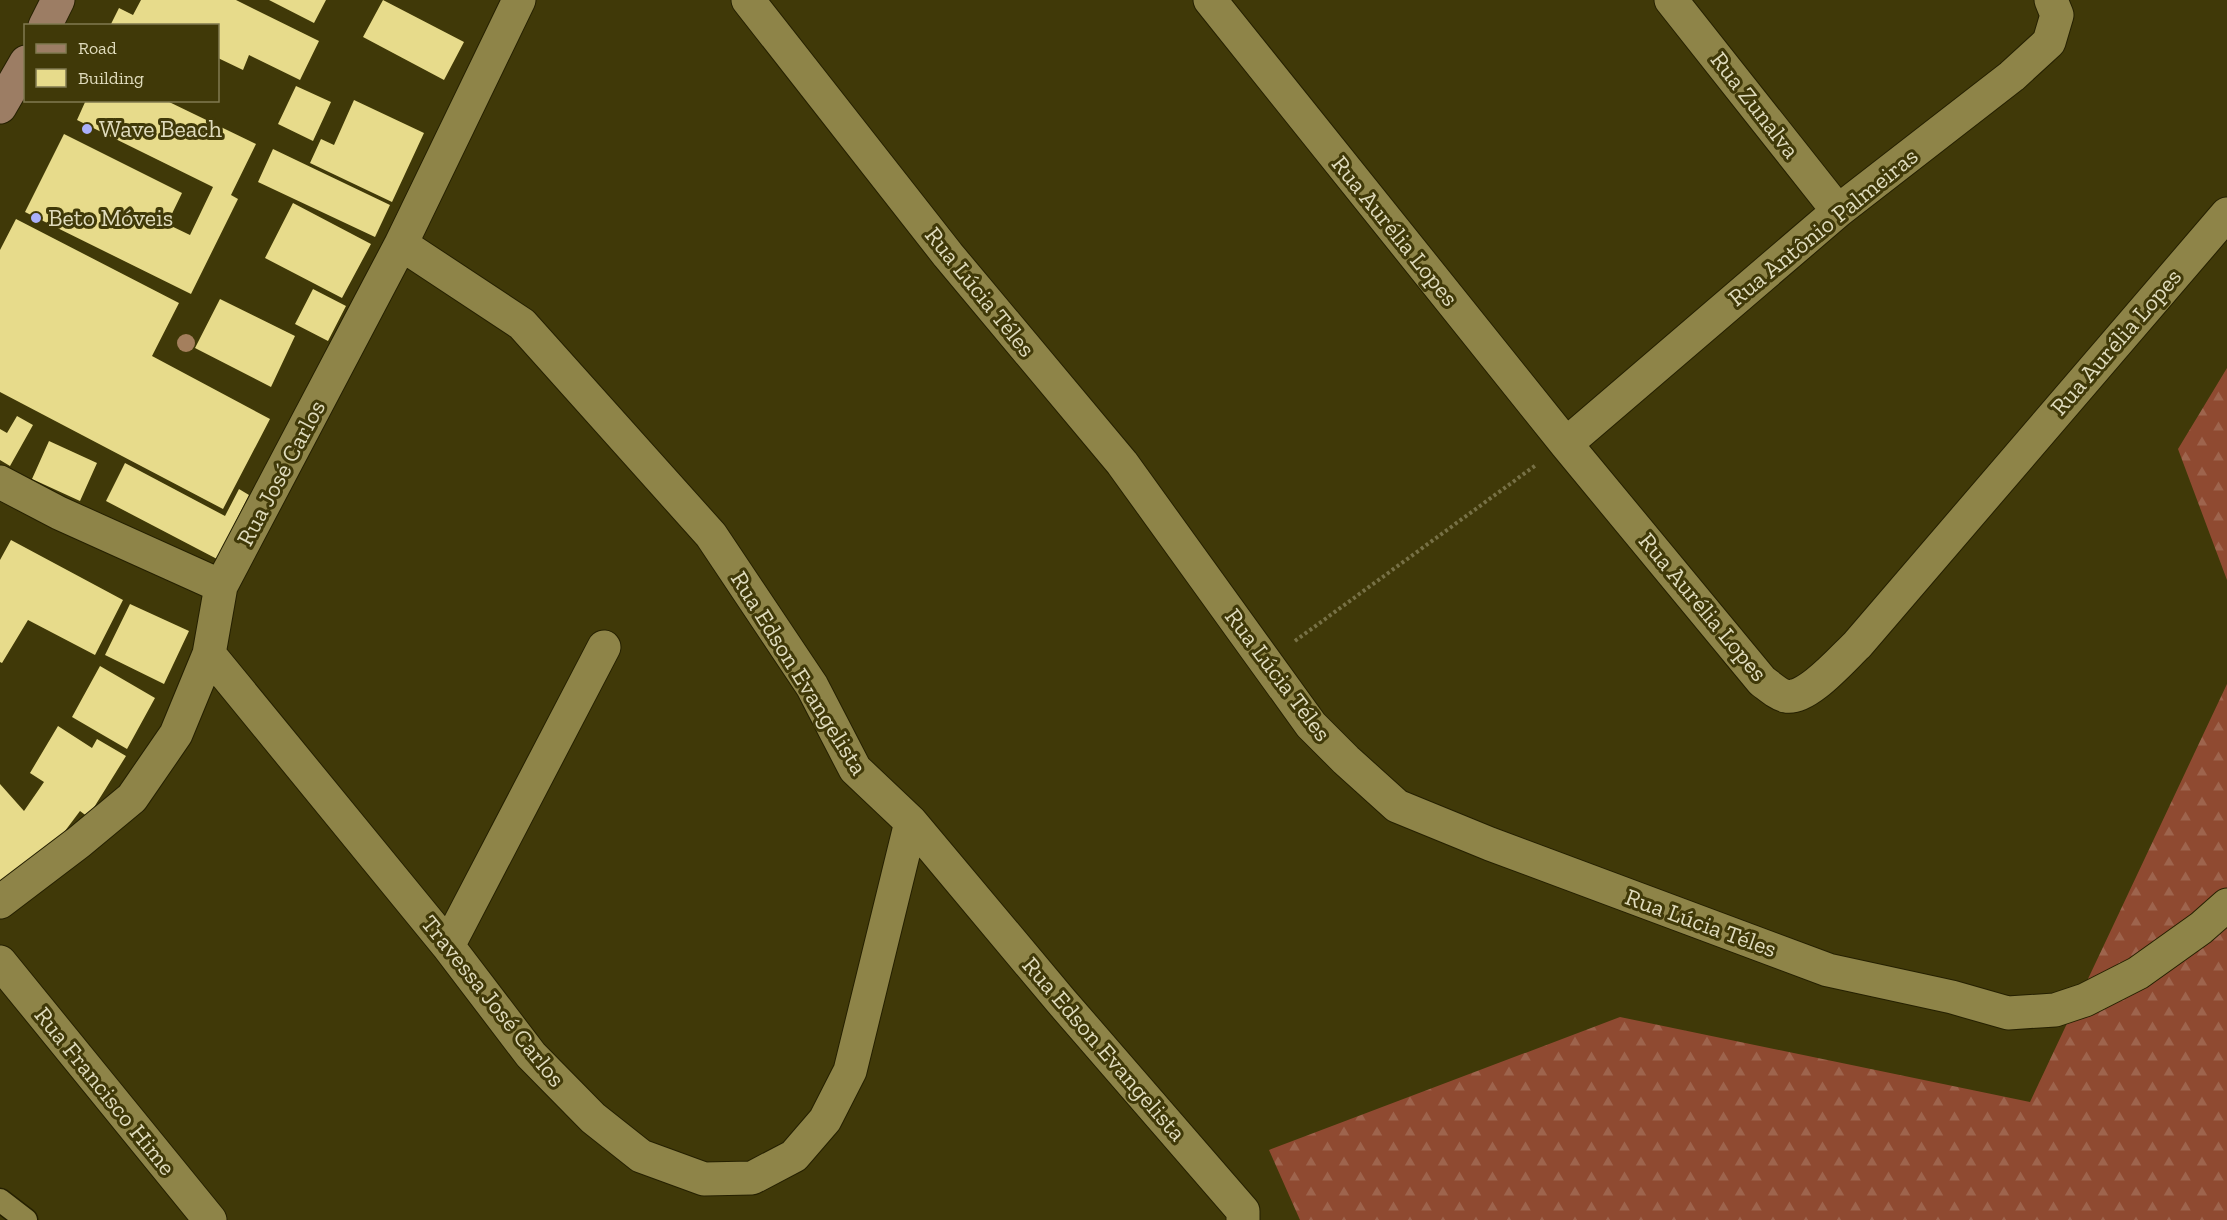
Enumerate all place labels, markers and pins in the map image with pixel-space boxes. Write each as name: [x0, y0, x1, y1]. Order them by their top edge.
place label: Wave Beach: [99, 114, 222, 143]
marker: Wave Beach: [80, 122, 94, 136]
place label: Beto Móveis: [48, 203, 173, 232]
marker: Beto Móveis: [29, 211, 43, 225]

